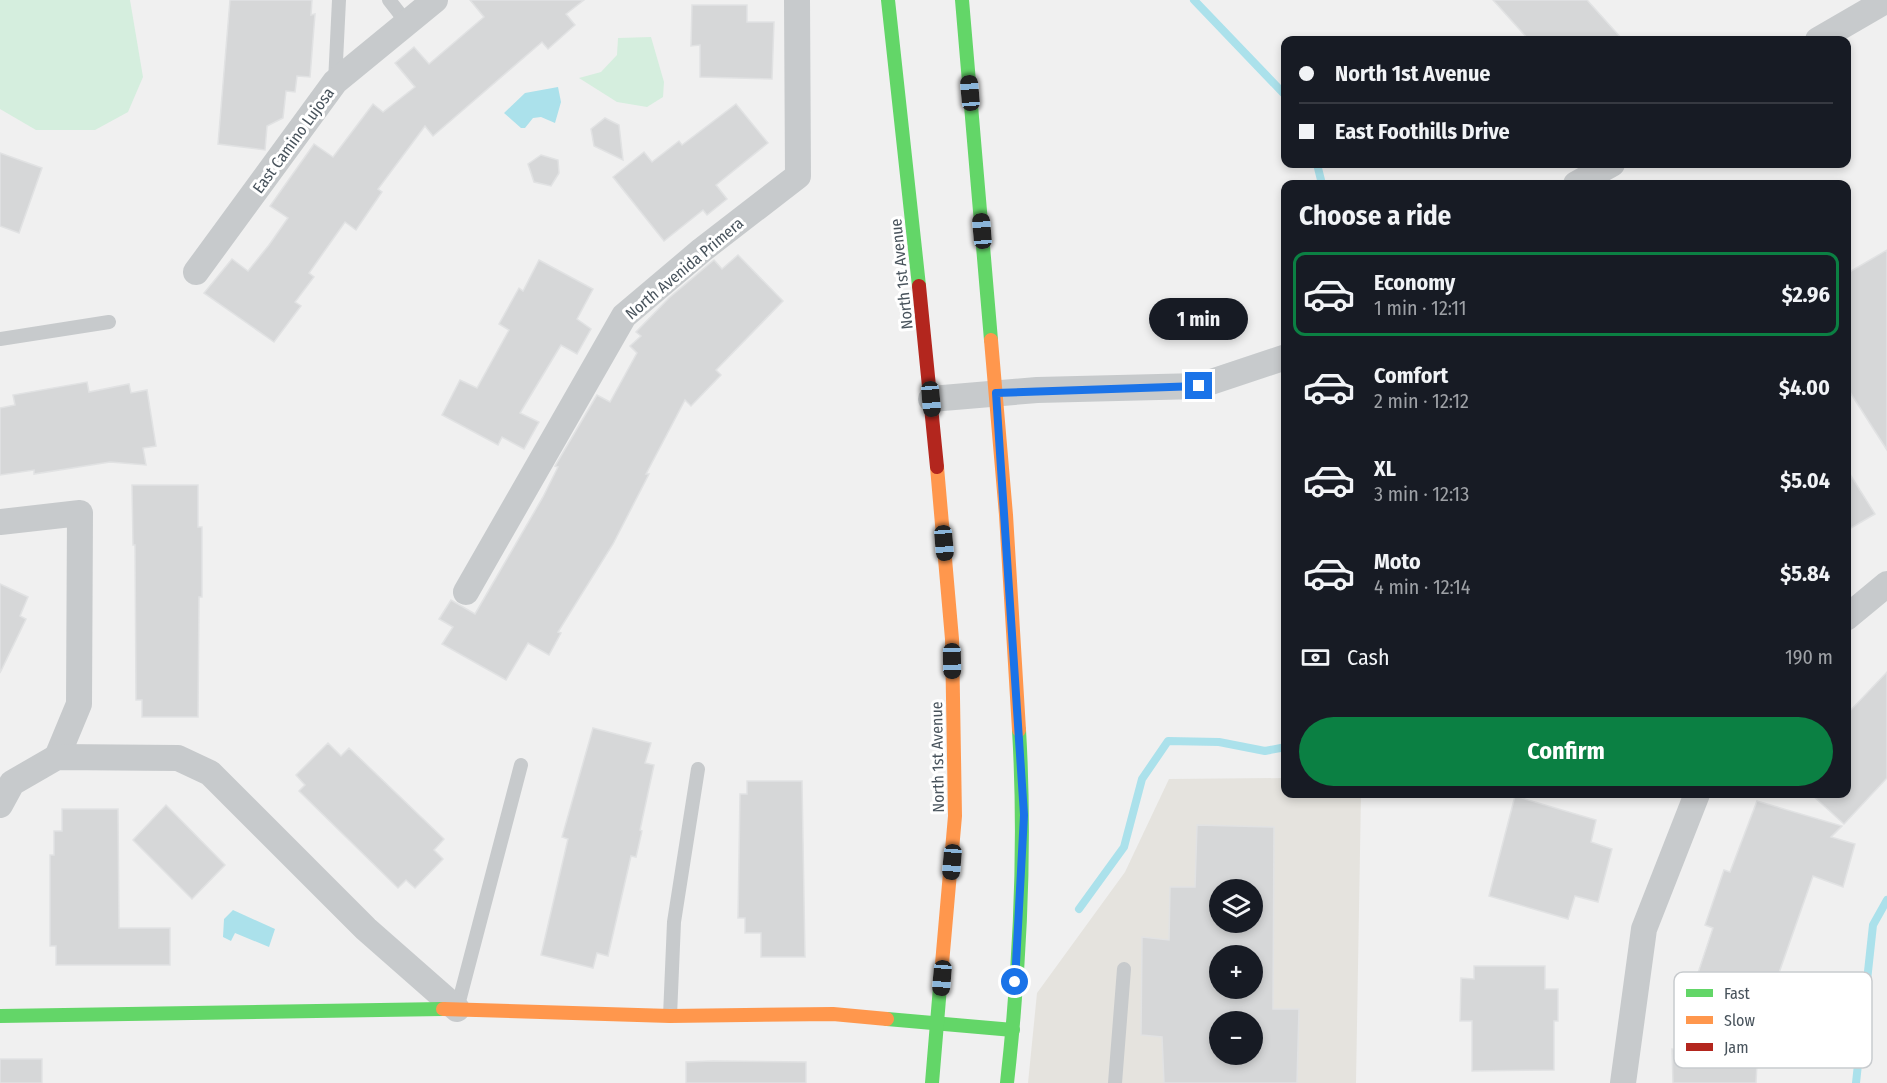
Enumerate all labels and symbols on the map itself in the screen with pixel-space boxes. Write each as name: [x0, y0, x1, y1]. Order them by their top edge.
car: [959, 74, 981, 112]
street label: East Camino Lujosa: [249, 84, 338, 197]
car: [971, 212, 993, 250]
street label: North Avenida Primera: [622, 213, 747, 323]
street label: North 1st Avenue: [886, 218, 917, 330]
callout: 1 min: [1150, 299, 1248, 341]
route end: [1185, 372, 1212, 399]
car: [920, 380, 942, 418]
car: [933, 524, 955, 562]
car: [943, 643, 961, 679]
street label: North 1st Avenue: [927, 701, 948, 813]
car: [941, 843, 963, 881]
car: [931, 959, 953, 997]
route start: [1001, 968, 1028, 995]
legend: [1674, 972, 1872, 1068]
text: Fast: [1724, 984, 1751, 1003]
text: Slow: [1724, 1011, 1755, 1030]
text: Jam: [1724, 1038, 1749, 1057]

